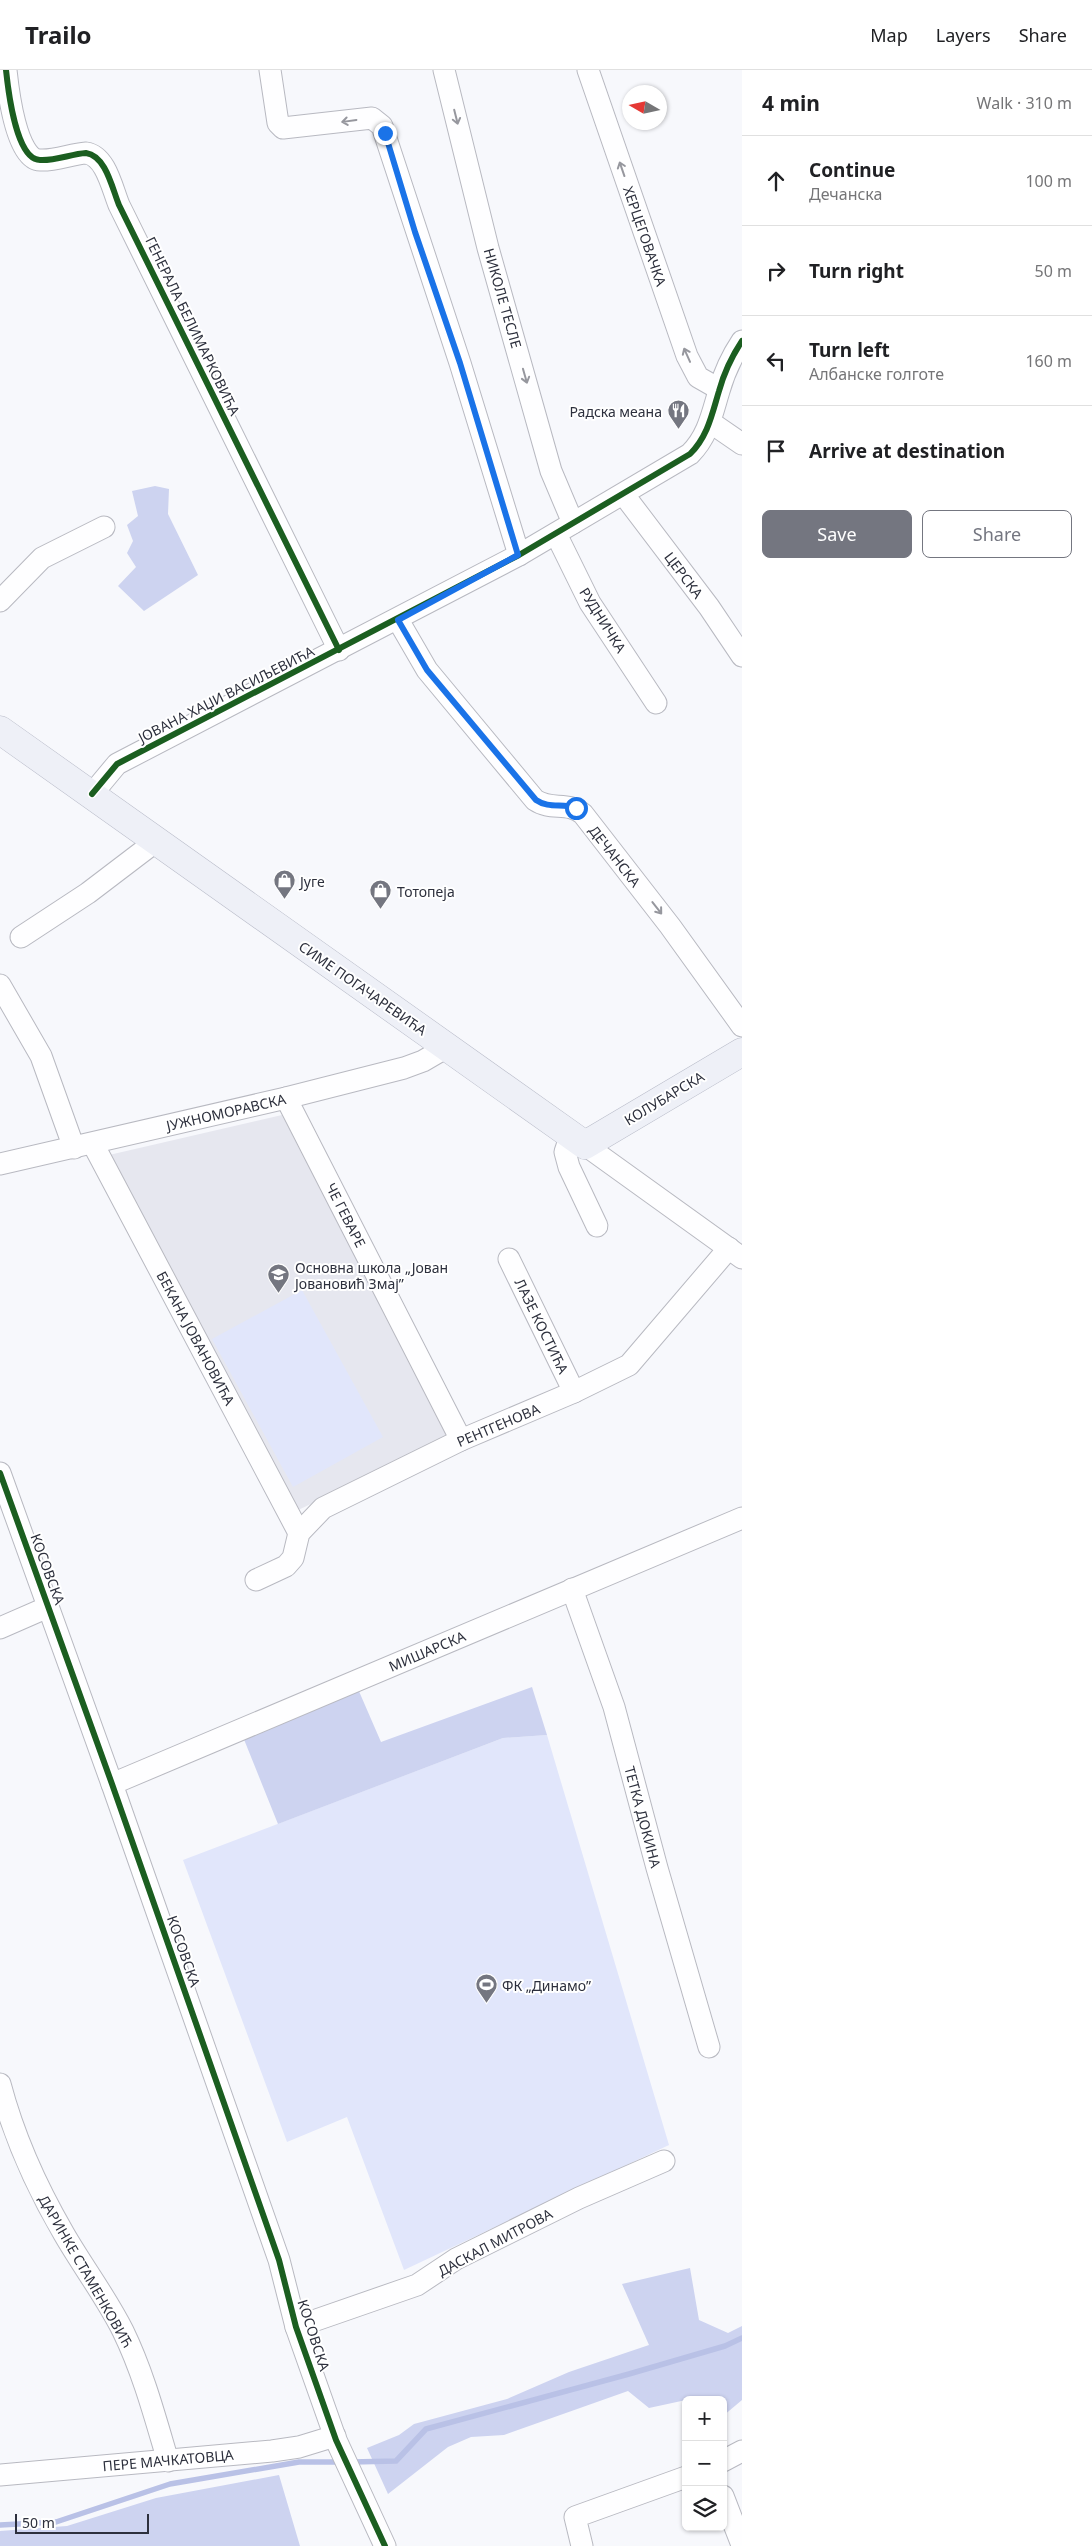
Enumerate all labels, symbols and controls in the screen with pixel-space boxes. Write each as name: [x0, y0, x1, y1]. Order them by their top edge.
text: Trailo: [25, 18, 92, 51]
text: Map: [870, 23, 908, 47]
text: Layers: [936, 23, 991, 47]
text: Share: [1019, 23, 1067, 47]
north arrow: [622, 85, 667, 130]
text: 4 min: [762, 89, 820, 117]
text: Walk · 310 m: [977, 92, 1072, 114]
one-way arrow: [451, 109, 461, 125]
one-way arrow: [342, 116, 358, 126]
route end: [374, 122, 397, 145]
text: Continue: [809, 157, 895, 183]
one-way arrow: [617, 162, 626, 177]
icon: ahead: [762, 167, 790, 195]
text: 100 m: [1025, 170, 1072, 192]
text: Дечанска: [809, 183, 882, 205]
street label: ХЕРЦЕГОВАЧКА: [619, 184, 671, 289]
street label: ГЕНЕРАЛА БЕЛИМАРКОВИЋА: [141, 233, 245, 419]
street label: НИКОЛЕ ТЕСЛЕ: [480, 246, 526, 350]
icon: right: [762, 257, 790, 285]
text: Turn right: [809, 258, 904, 284]
text: 50 m: [1035, 260, 1072, 282]
text: Turn left: [809, 337, 890, 363]
icon: left: [762, 347, 790, 375]
one-way arrow: [682, 348, 692, 363]
text: 160 m: [1025, 350, 1072, 372]
text: Албанске голготе: [809, 363, 944, 385]
one-way arrow: [520, 367, 530, 383]
restaurant icon: Радска меана: [666, 399, 690, 430]
place label: Радска меана: [569, 402, 662, 421]
icon: arrive: [762, 437, 790, 465]
text: Arrive at destination: [809, 438, 1005, 464]
button: Save: [762, 510, 912, 558]
button: Share: [922, 510, 1072, 558]
street label: ЦЕРСКА: [660, 548, 708, 602]
street label: РУДНИЧКА: [575, 584, 631, 656]
street label: ЈОВАНА ХАЏИ ВАСИЉЕВИЋА: [133, 641, 317, 748]
route start: [565, 797, 588, 820]
street label: ДЕЧАНСКА: [585, 821, 645, 891]
shop icon: Југе: [272, 869, 296, 900]
place label: Југе: [298, 872, 325, 891]
shop icon: Тотопеја: [369, 879, 393, 910]
place label: Тотопеја: [397, 882, 455, 901]
one-way arrow: [651, 901, 662, 914]
street label: СИМЕ ПОГАЧАРЕВИЋА: [295, 937, 431, 1039]
street label: КОЛУБАРСКА: [621, 1067, 708, 1129]
street label: ЈУЖНОМОРАВСКА: [162, 1089, 288, 1135]
street label: ЧЕ ГЕВАРЕ: [322, 1179, 370, 1251]
place label: Основна школа „Јован Јовановић Змај”: [293, 1258, 448, 1293]
school or university icon: Основна школа „Јован Јовановић Змај”: [267, 1263, 291, 1294]
street label: БЕКАНА ЈОВАНОВИЋА: [153, 1268, 239, 1408]
street label: ЛАЗЕ КОСТИЋА: [511, 1275, 573, 1377]
street label: РЕНТГЕНОВА: [454, 1399, 542, 1451]
street label: КОСОВСКА: [26, 1531, 70, 1607]
street label: МИШАРСКА: [386, 1626, 468, 1676]
street label: ТЕТКА ДОКИНА: [620, 1764, 666, 1870]
street label: КОСОВСКА: [163, 1913, 205, 1989]
sports icon: ФК „Динамо”: [474, 1973, 498, 2004]
place label: ФК „Динамо”: [502, 1976, 591, 1995]
street label: ДАРИНКЕ СТАМЕНКОВИЋ: [34, 2191, 138, 2351]
street label: ДАСКАЛ МИТРОВА: [434, 2204, 556, 2280]
street label: КОСОВСКА: [293, 2297, 335, 2373]
map controls: [682, 2396, 727, 2531]
button: +: [682, 2396, 727, 2441]
button: −: [682, 2441, 727, 2486]
street label: ПЕРЕ МАЧКАТОВЦА: [102, 2445, 234, 2475]
button: layers: [682, 2486, 727, 2531]
scale bar: [15, 2511, 149, 2534]
text: 50 m: [22, 2513, 55, 2532]

